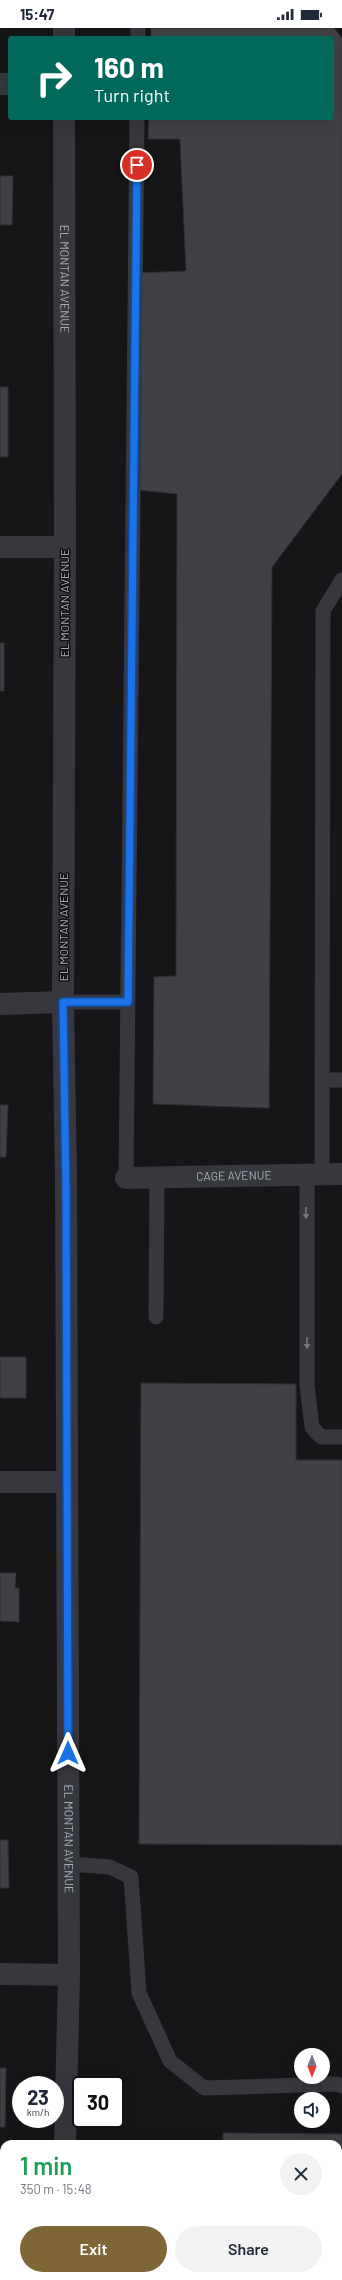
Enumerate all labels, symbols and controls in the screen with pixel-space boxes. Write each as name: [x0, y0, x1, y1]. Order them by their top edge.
text: 15:47: [20, 5, 54, 23]
text: 160 m: [94, 50, 164, 84]
icon: right: [28, 52, 80, 104]
text: Turn right: [94, 84, 170, 106]
pin: [120, 148, 154, 182]
icon: arrive: [126, 154, 148, 176]
street label: EL MONTAN AVENUE: [58, 225, 73, 333]
street label: EL MONTAN AVENUE: [57, 549, 71, 657]
street label: EL MONTAN AVENUE: [56, 873, 70, 981]
street label: CAGE AVENUE: [196, 1167, 272, 1183]
one-way arrow: [303, 1207, 309, 1220]
one-way arrow: [304, 1337, 310, 1350]
position arrow: [47, 1732, 89, 1774]
street label: EL MONTAN AVENUE: [62, 1785, 77, 1893]
north arrow: [294, 2048, 330, 2084]
map controls: [294, 2048, 330, 2128]
speed limit sign: 30: [72, 2076, 124, 2128]
text: 23: [27, 2085, 49, 2109]
button: sound: [294, 2092, 330, 2128]
text: km/h: [27, 2106, 49, 2118]
text: 1 min: [20, 2151, 72, 2180]
button: close: [280, 2153, 322, 2195]
text: 350 m · 15:48: [20, 2181, 92, 2197]
button: Exit: [20, 2226, 167, 2272]
button: Share: [175, 2226, 322, 2272]

